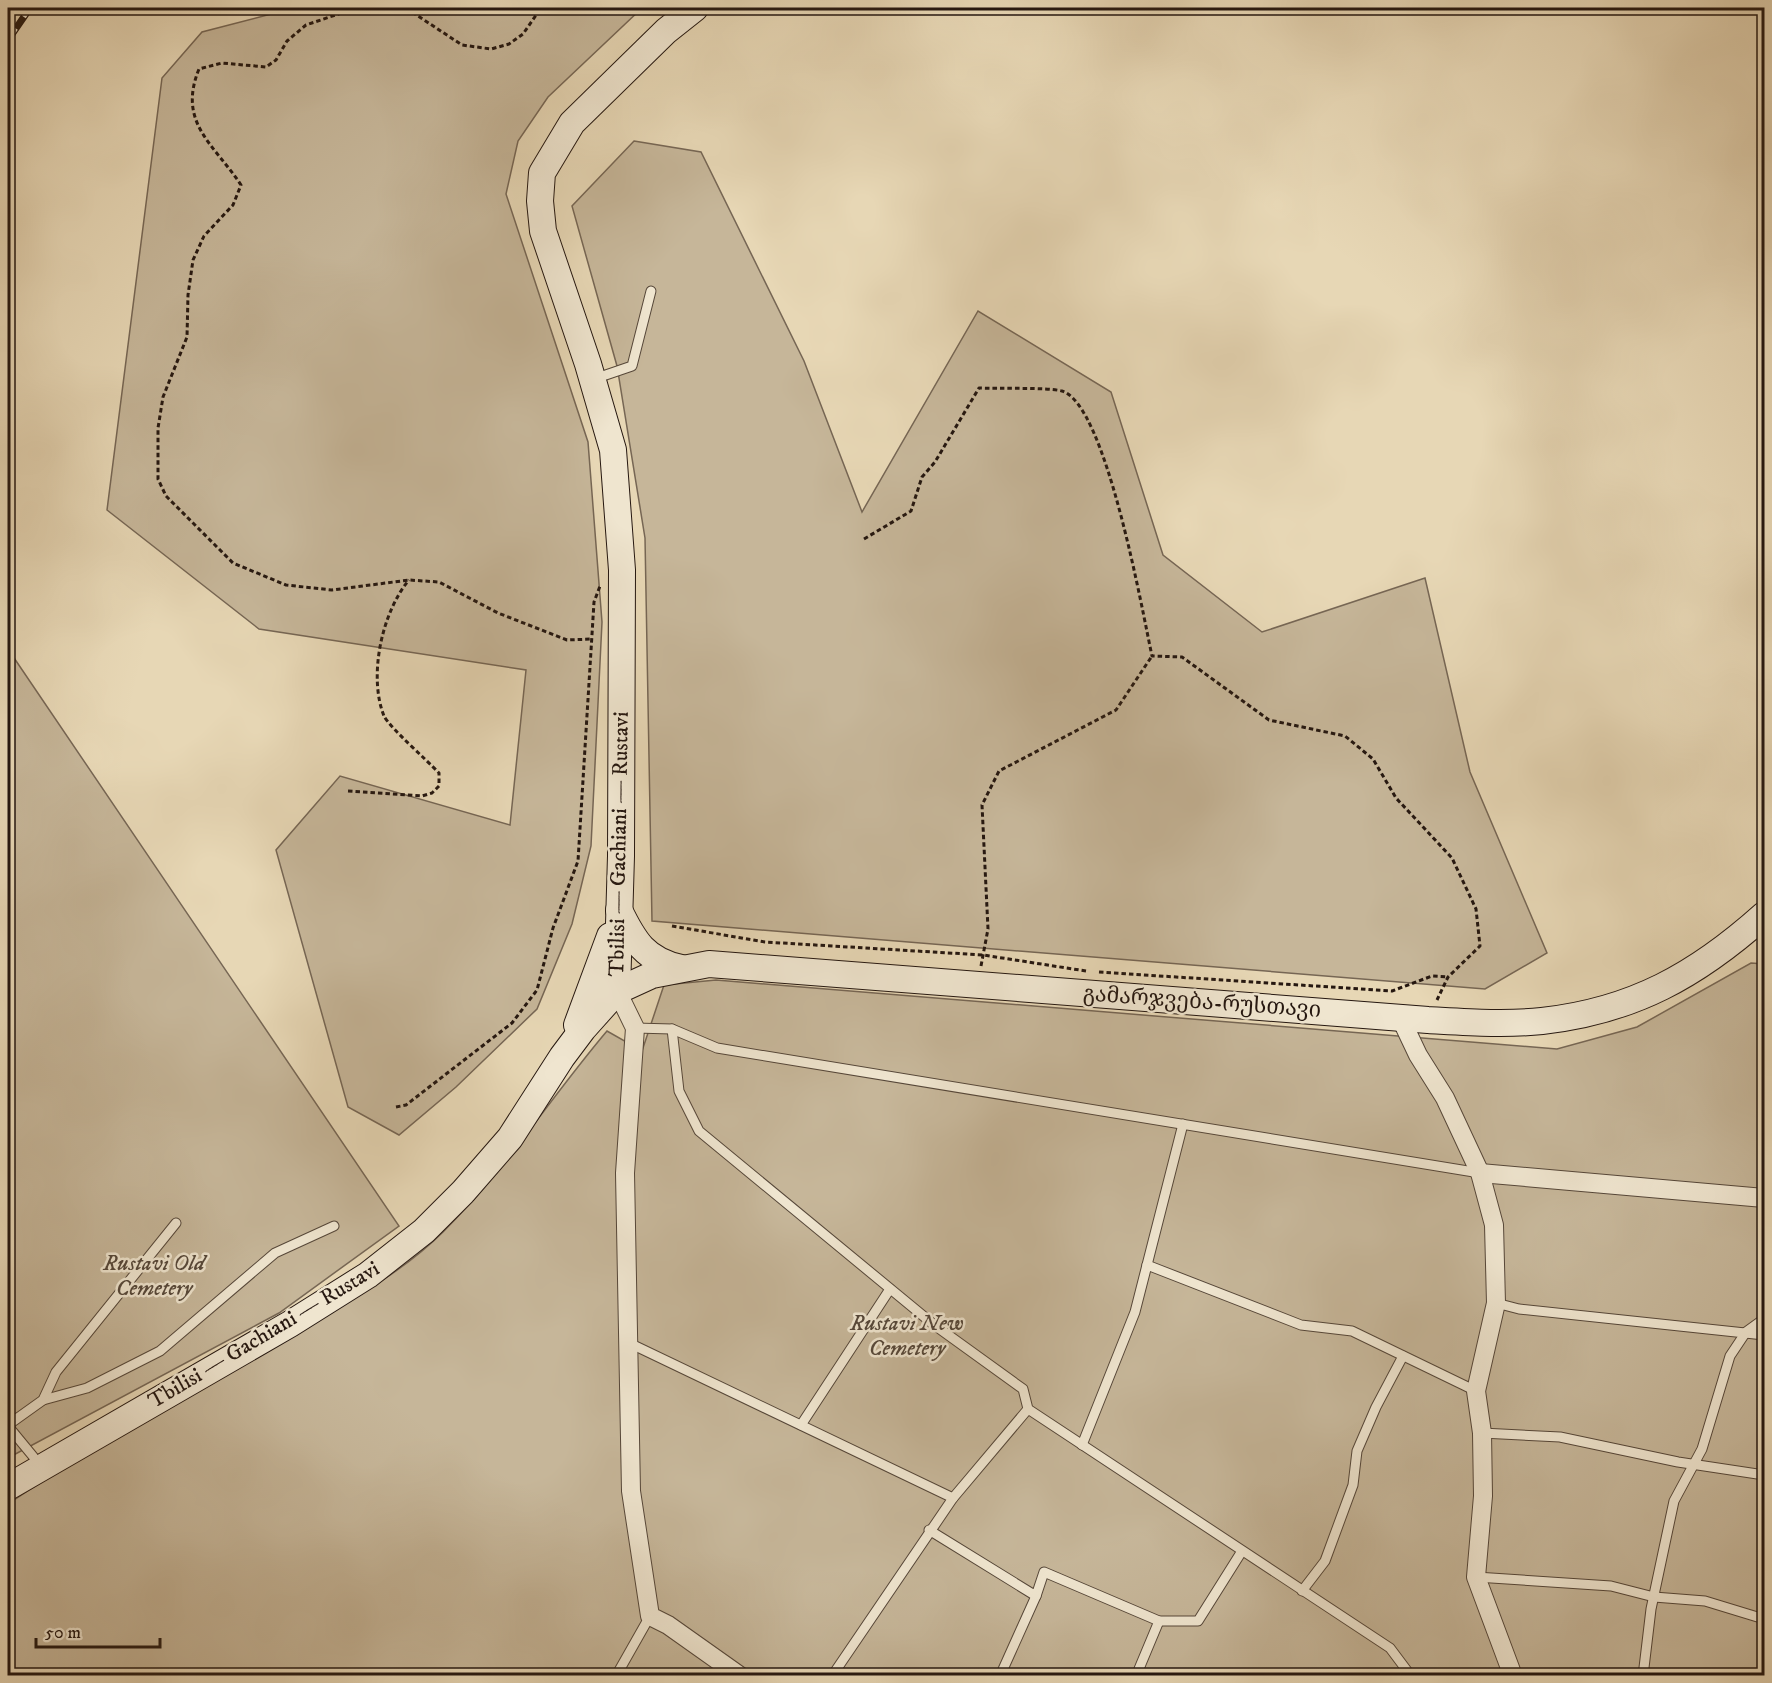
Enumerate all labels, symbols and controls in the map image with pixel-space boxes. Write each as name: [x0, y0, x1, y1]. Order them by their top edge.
street label: Tbilisi — Gachiani — Rustavi: [603, 711, 635, 977]
street label: გამარჯვება-რუსთავი: [1082, 980, 1322, 1024]
park label: Rustavi Old Cemetery: [102, 1250, 208, 1302]
street label: Tbilisi — Gachiani — Rustavi: [143, 1255, 385, 1415]
park label: Rustavi New Cemetery: [849, 1310, 964, 1362]
scale bar: [36, 1611, 160, 1649]
text: 50 m: [45, 1622, 81, 1644]

